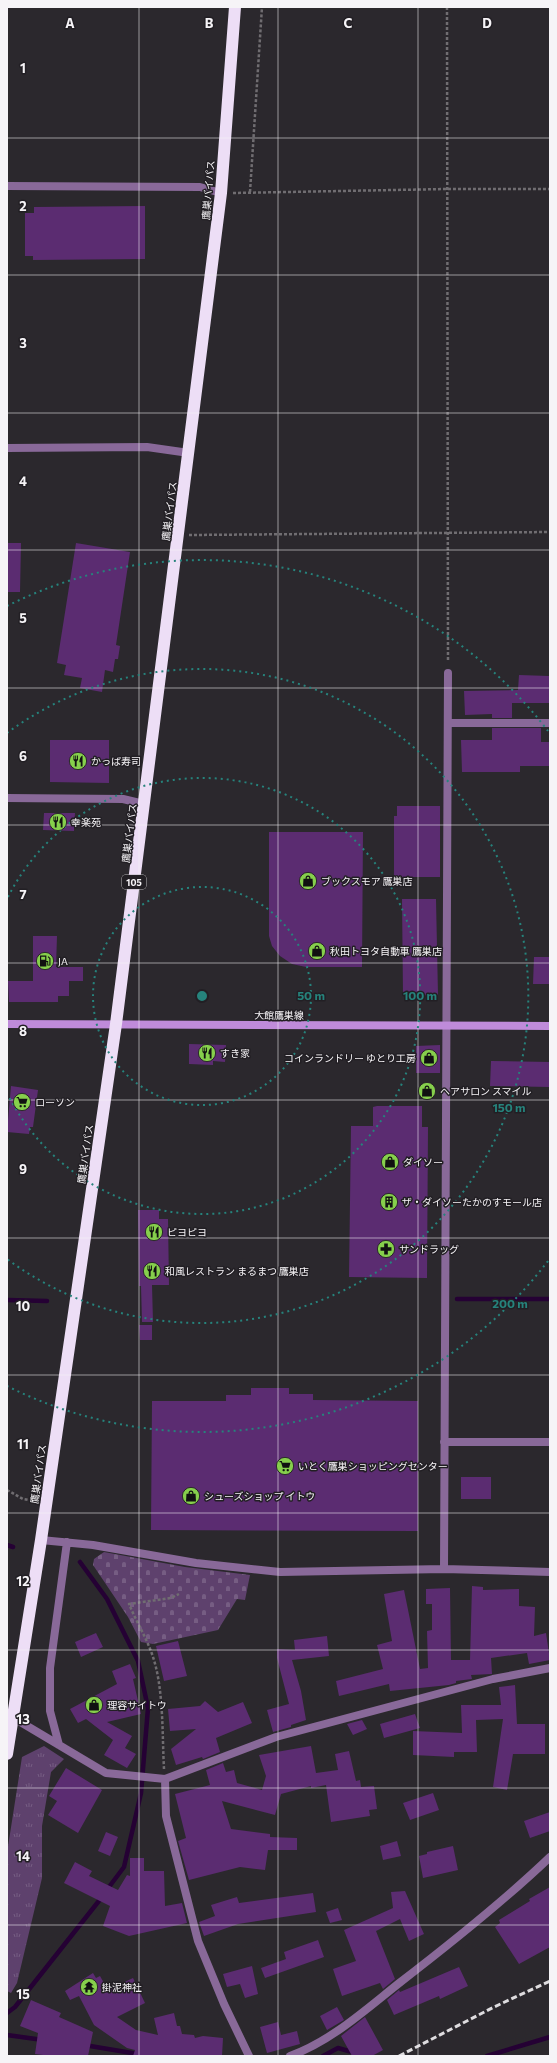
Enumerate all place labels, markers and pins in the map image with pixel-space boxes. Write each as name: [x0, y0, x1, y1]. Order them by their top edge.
restaurant icon: かっぱ寿司: [68, 751, 88, 771]
place label: かっぱ寿司: [91, 755, 141, 767]
restaurant icon: 幸楽苑: [48, 812, 68, 832]
place label: 幸楽苑: [71, 816, 101, 828]
shop icon: ブックスモア 鷹巣店: [298, 871, 318, 891]
place label: ブックスモア 鷹巣店: [321, 875, 413, 887]
shop icon: 秋田トヨタ自動車 鷹巣店: [307, 941, 327, 961]
place label: 秋田トヨタ自動車 鷹巣店: [330, 945, 442, 957]
fuel station icon: JA: [35, 951, 55, 971]
place label: JA: [58, 955, 68, 967]
centre of rings: [195, 989, 209, 1003]
restaurant icon: すき家: [197, 1043, 217, 1063]
place label: すき家: [220, 1047, 250, 1059]
shop icon: コインランドリー ゆとり工房: [419, 1048, 439, 1068]
place label: コインランドリー ゆとり工房: [284, 1052, 416, 1064]
shop icon: ヘアサロン スマイル: [417, 1081, 437, 1101]
place label: ヘアサロン スマイル: [440, 1085, 532, 1097]
supermarket icon: ローソン: [12, 1092, 32, 1112]
place label: ローソン: [35, 1096, 75, 1108]
shop icon: ダイソー: [380, 1152, 400, 1172]
place label: ダイソー: [403, 1156, 443, 1168]
building icon: ザ・ダイソーたかのすモール店: [379, 1192, 399, 1212]
place label: ザ・ダイソーたかのすモール店: [402, 1196, 542, 1208]
restaurant icon: ピヨピヨ: [144, 1222, 164, 1242]
place label: ピヨピヨ: [167, 1226, 207, 1238]
pharmacy icon: サンドラッグ: [376, 1239, 396, 1259]
place label: サンドラッグ: [399, 1243, 459, 1255]
restaurant icon: 和風レストラン まるまつ 鷹巣店: [142, 1261, 162, 1281]
place label: 和風レストラン まるまつ 鷹巣店: [165, 1265, 309, 1277]
supermarket icon: いとく鷹巣ショッピングセンター: [275, 1456, 295, 1476]
place label: いとく鷹巣ショッピングセンター: [298, 1460, 448, 1472]
shop icon: シューズショップ イトウ: [181, 1486, 201, 1506]
place label: シューズショップ イトウ: [204, 1490, 315, 1502]
shop icon: 理容サイトウ: [84, 1695, 104, 1715]
place label: 理容サイトウ: [107, 1699, 167, 1711]
temple icon: 掛泥神社: [79, 1977, 99, 1997]
place label: 掛泥神社: [102, 1981, 142, 1993]

